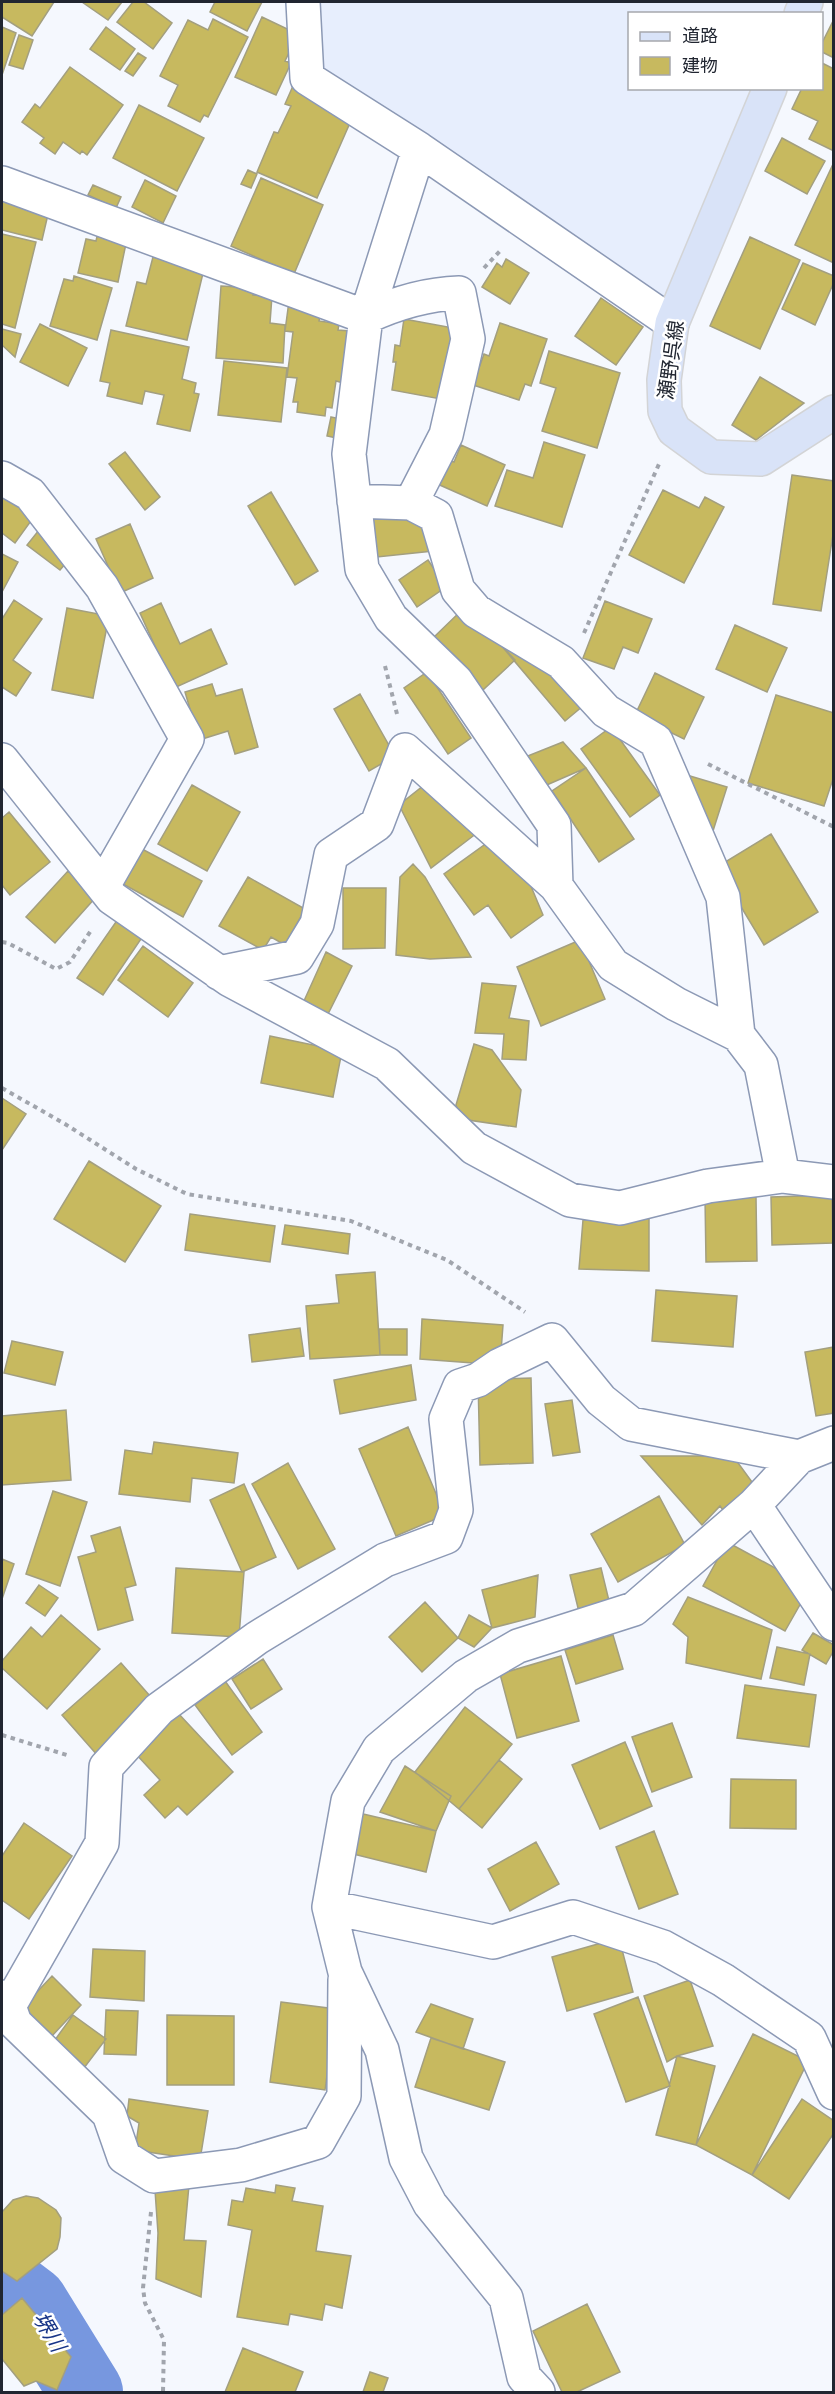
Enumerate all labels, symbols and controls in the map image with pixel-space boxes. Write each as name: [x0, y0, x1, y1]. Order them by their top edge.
legend: [628, 12, 823, 90]
text: 道路: [682, 26, 718, 47]
text: 建物: [682, 56, 718, 77]
street label: 瀬野呉線: [655, 319, 689, 401]
water label: 堺川: [27, 2308, 71, 2358]

